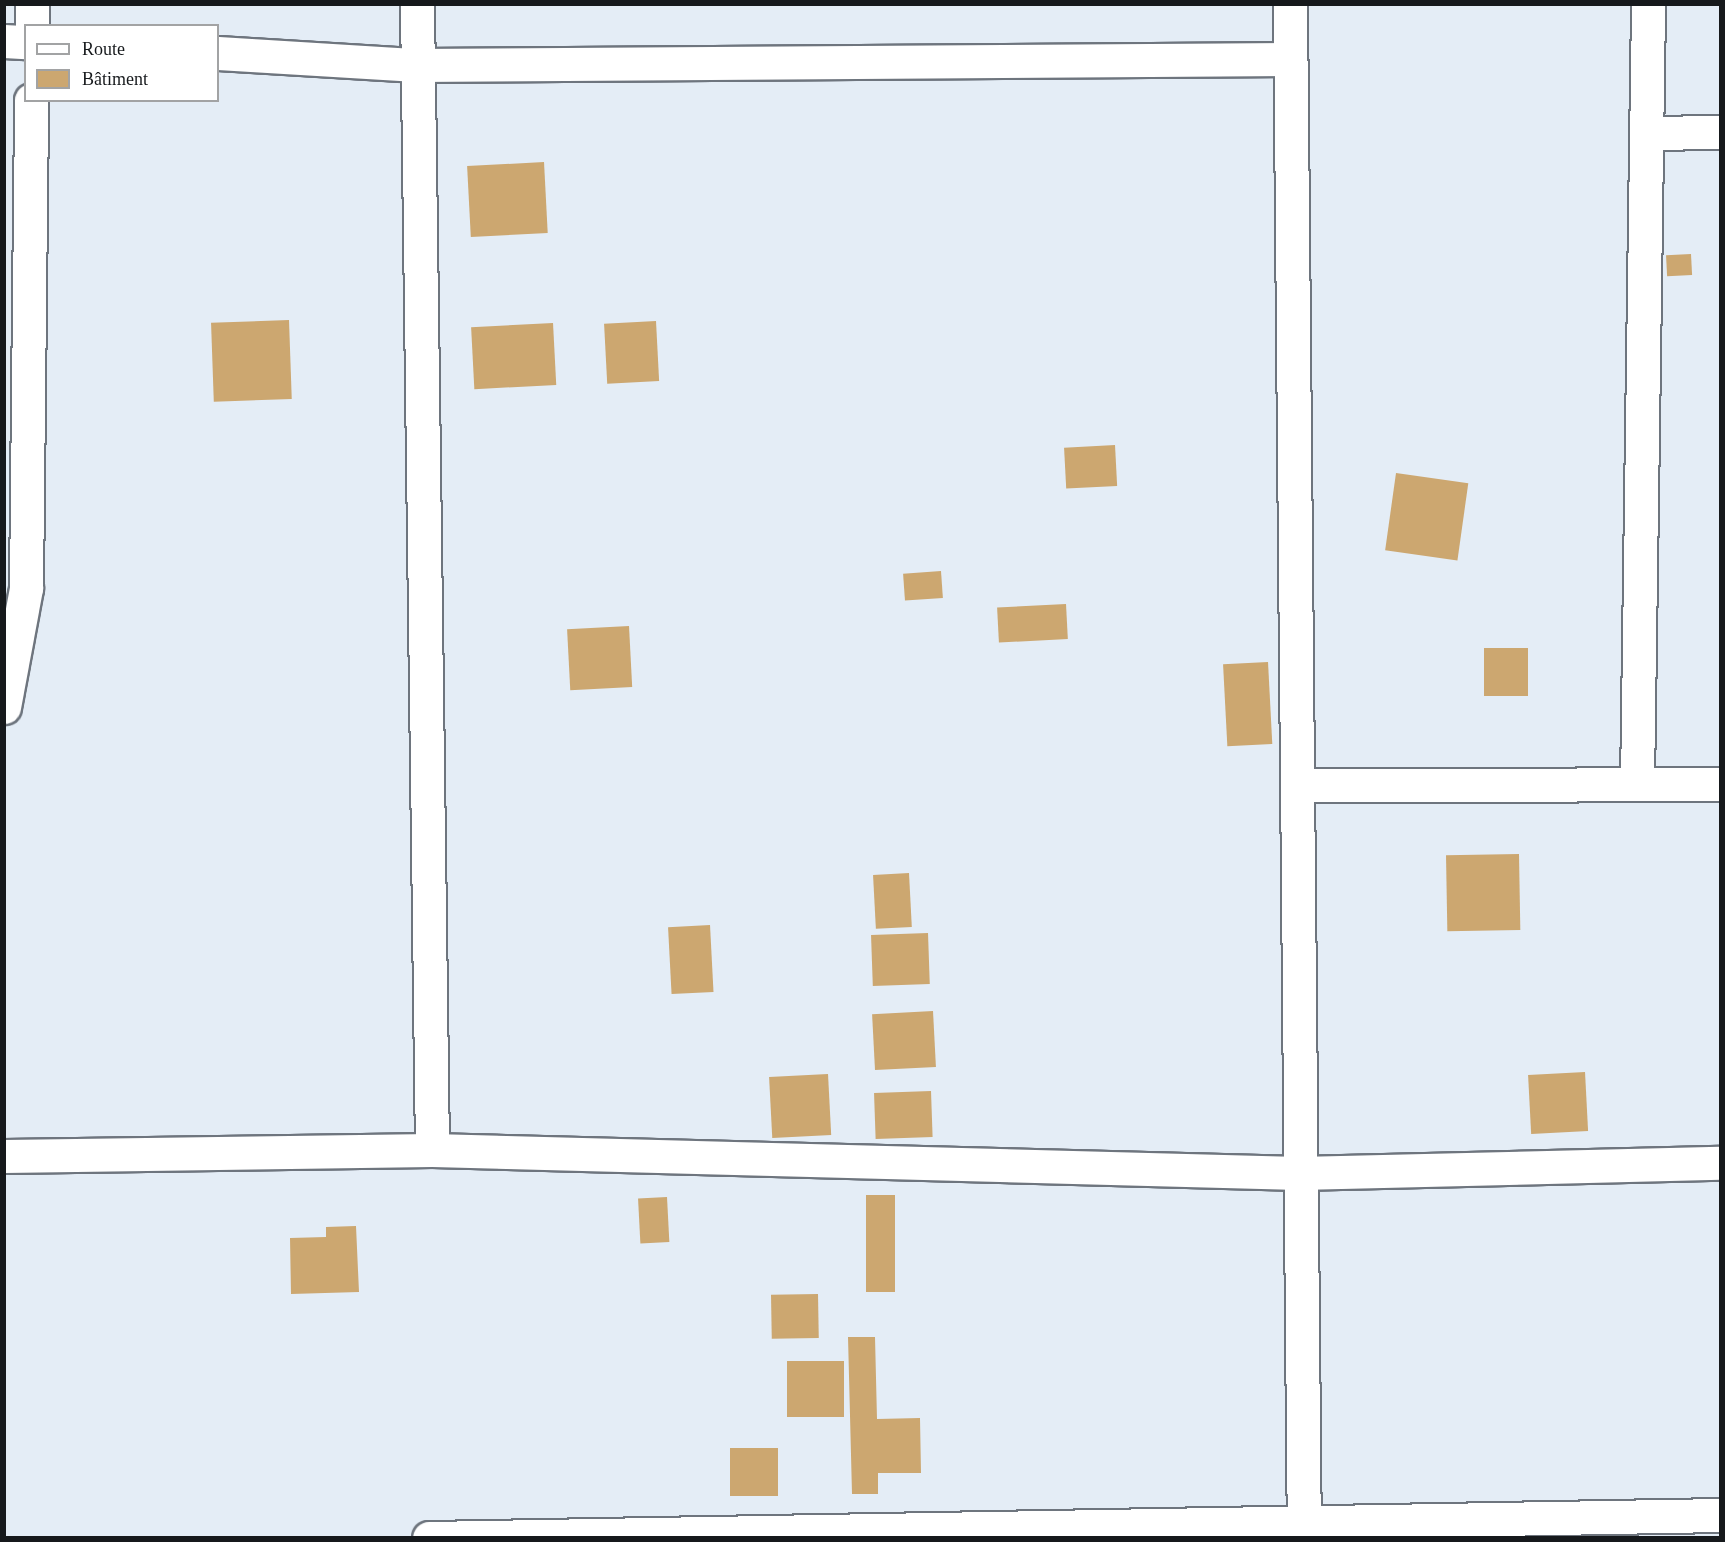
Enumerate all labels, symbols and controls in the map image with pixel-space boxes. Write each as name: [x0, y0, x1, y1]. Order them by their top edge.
legend: [24, 24, 219, 102]
text: Route: [82, 39, 125, 59]
text: Bâtiment: [82, 69, 148, 89]

